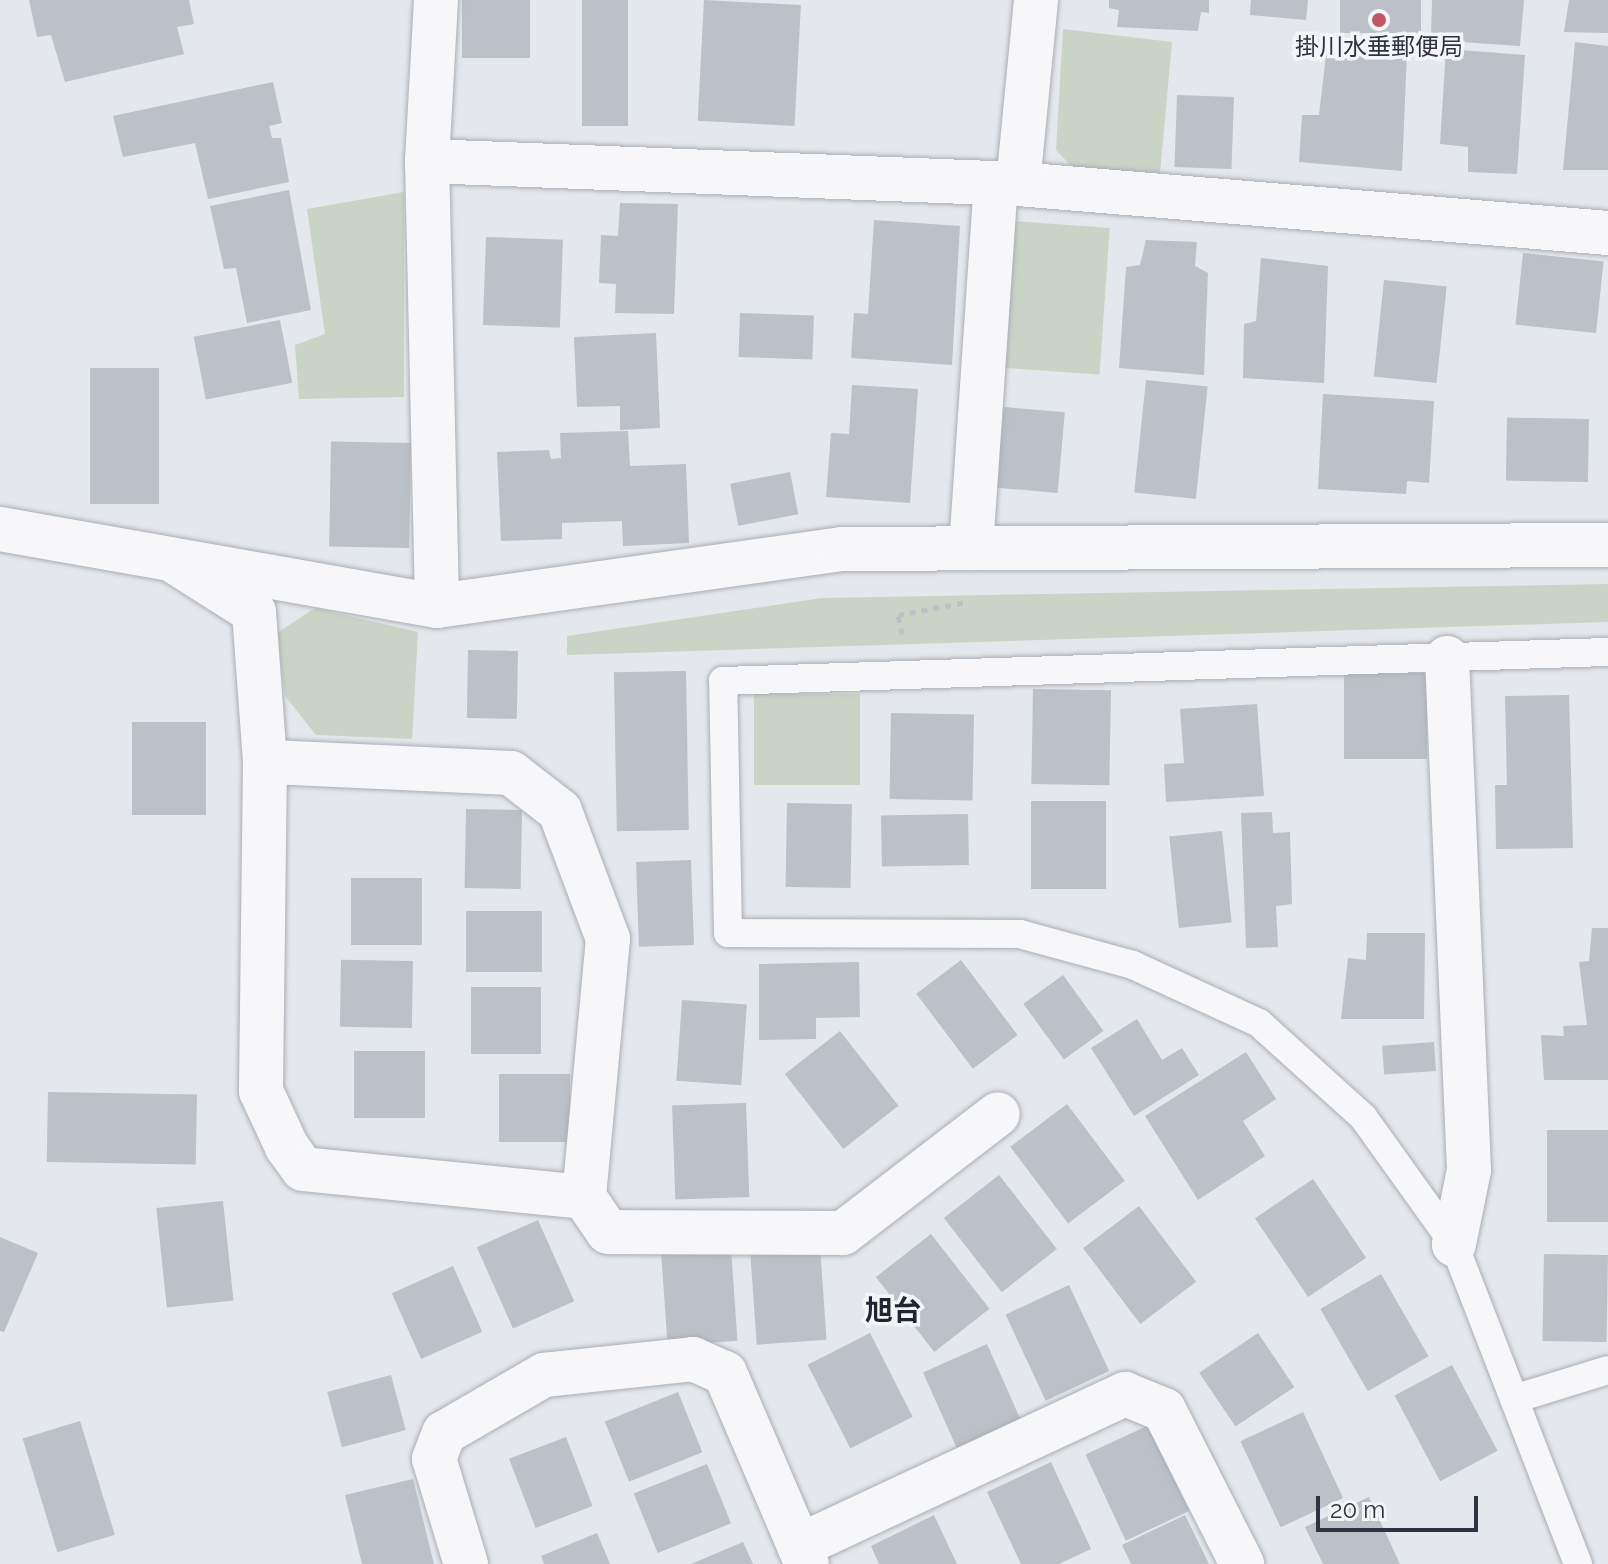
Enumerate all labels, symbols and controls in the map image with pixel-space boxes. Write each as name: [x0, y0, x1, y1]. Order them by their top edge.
marker: 掛川水垂郵便局: [1370, 11, 1388, 29]
place label: 掛川水垂郵便局: [1295, 33, 1463, 61]
district label: 旭台: [865, 1294, 921, 1328]
scale bar: [1320, 1480, 1482, 1530]
text: 20 m: [1330, 1495, 1385, 1524]

